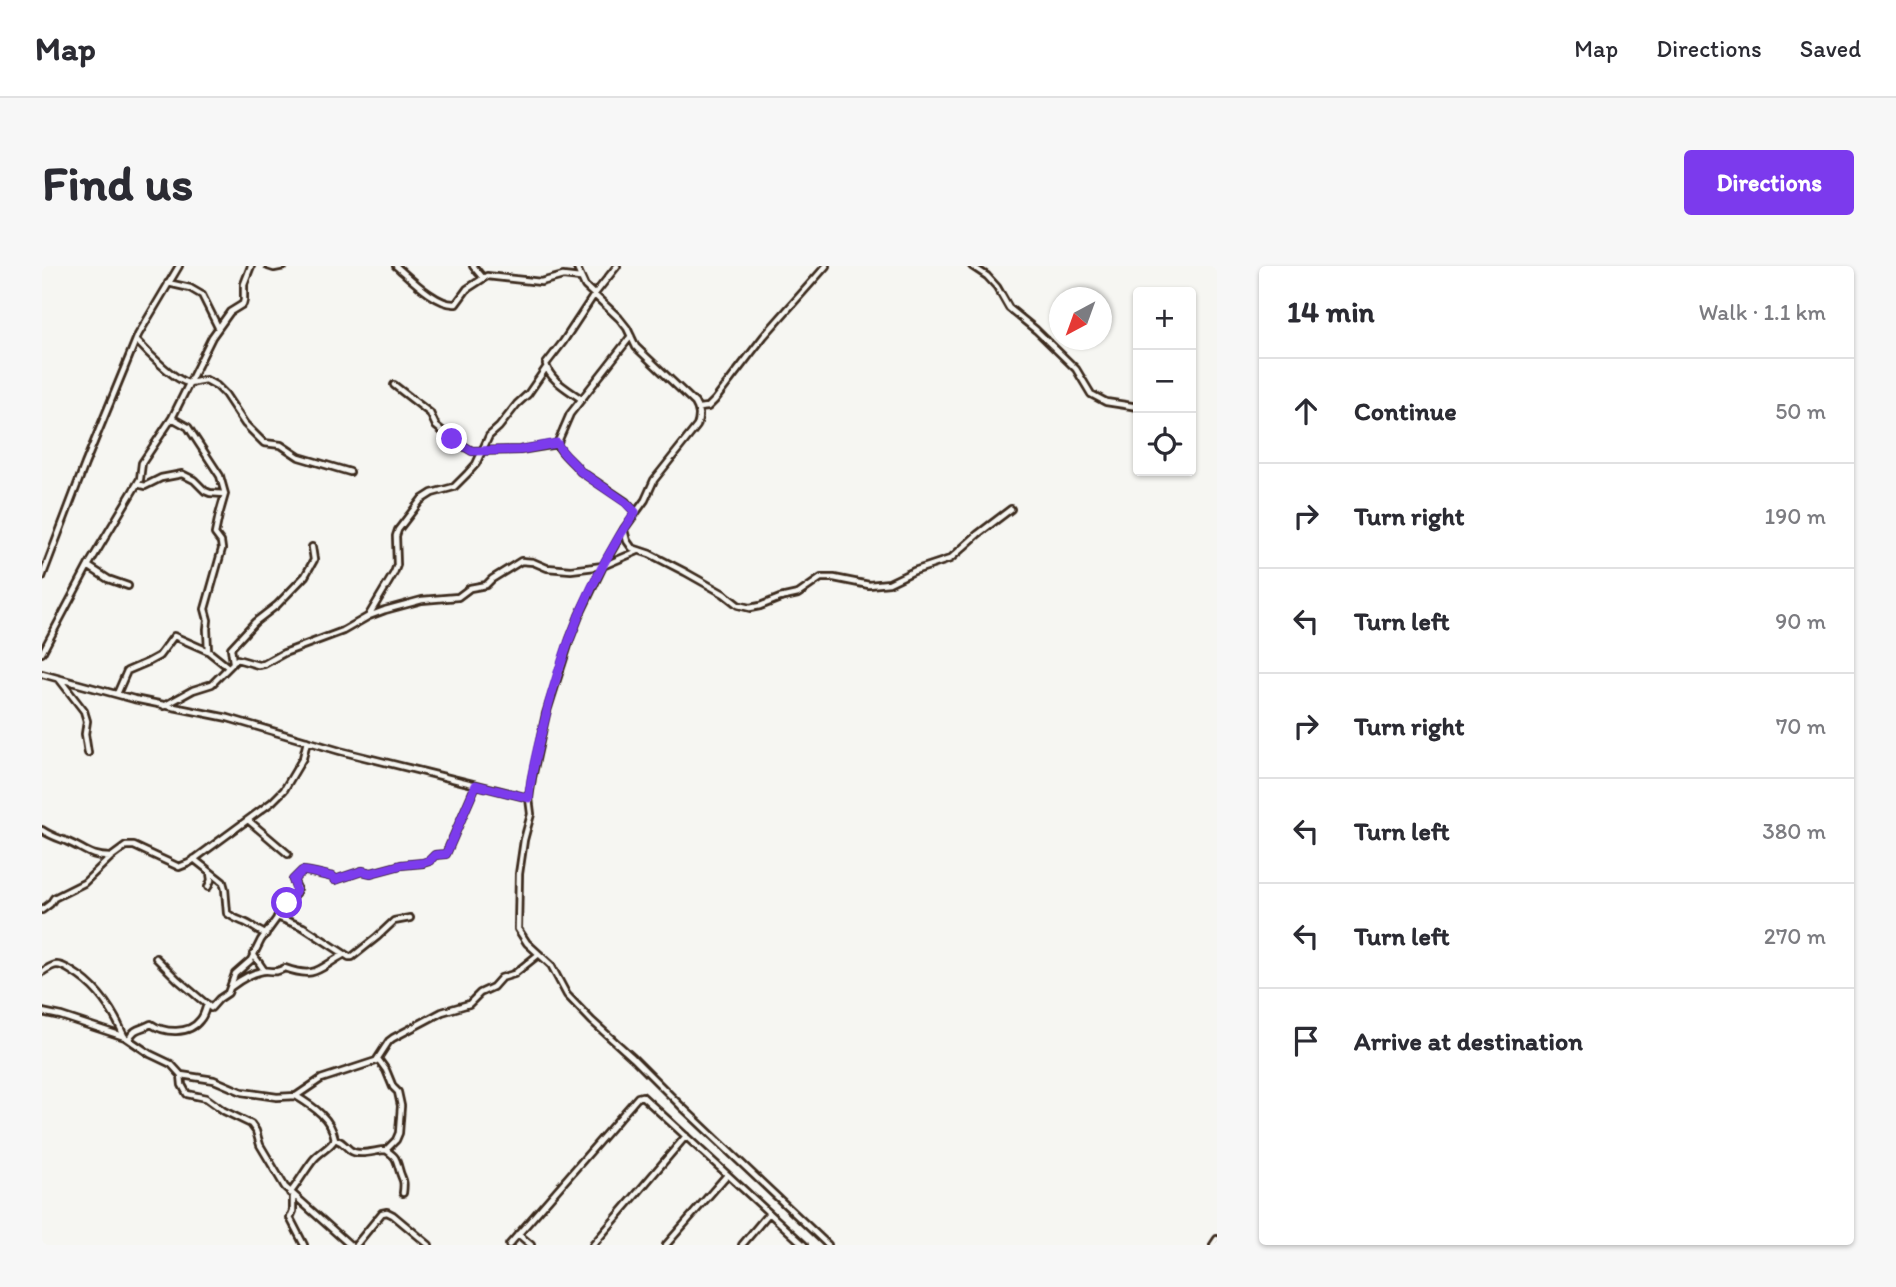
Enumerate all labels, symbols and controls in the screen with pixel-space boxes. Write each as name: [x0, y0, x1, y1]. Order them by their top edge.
text: Map: [35, 29, 96, 68]
text: Map: [1574, 34, 1618, 63]
text: Directions: [1656, 34, 1762, 63]
text: Saved: [1800, 34, 1861, 63]
button: Directions: [1684, 150, 1854, 215]
text: Find us: [42, 153, 193, 212]
north arrow: [1049, 287, 1112, 350]
map controls: [1133, 287, 1196, 476]
button: +: [1133, 287, 1196, 350]
text: 14 min: [1287, 293, 1375, 330]
text: Walk · 1.1 km: [1698, 298, 1826, 326]
button: −: [1133, 350, 1196, 413]
icon: ahead: [1287, 392, 1325, 430]
text: Continue: [1354, 395, 1457, 427]
text: 50 m: [1775, 397, 1826, 425]
button: locate: [1133, 413, 1196, 476]
route end: [436, 423, 467, 454]
icon: right: [1287, 497, 1325, 535]
text: Turn right: [1354, 500, 1465, 532]
text: 190 m: [1765, 502, 1826, 530]
icon: left: [1287, 602, 1325, 640]
text: Turn left: [1354, 605, 1450, 637]
text: 90 m: [1775, 607, 1826, 635]
icon: right: [1287, 707, 1325, 745]
text: Turn right: [1354, 710, 1465, 742]
text: 70 m: [1776, 712, 1826, 740]
icon: left: [1287, 812, 1325, 850]
text: Turn left: [1354, 815, 1450, 847]
text: 380 m: [1762, 817, 1826, 845]
route start: [271, 887, 302, 918]
icon: left: [1287, 917, 1325, 955]
text: Turn left: [1354, 920, 1450, 952]
text: 270 m: [1764, 922, 1826, 950]
icon: arrive: [1287, 1022, 1325, 1060]
text: Arrive at destination: [1354, 1025, 1583, 1057]

